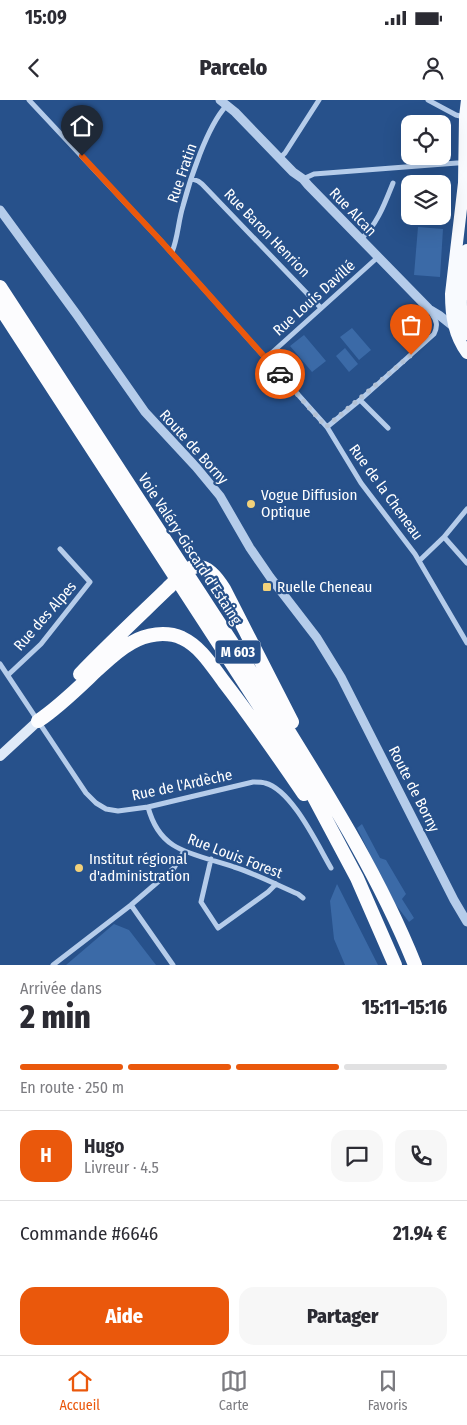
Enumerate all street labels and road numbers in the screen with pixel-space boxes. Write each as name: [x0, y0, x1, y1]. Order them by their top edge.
street label: Rue Fratin: [163, 141, 201, 205]
street label: Rue Alcan: [326, 184, 380, 240]
street label: Rue Baron Henrion: [220, 185, 314, 281]
street label: Rue Louis Davillé: [269, 256, 359, 340]
street label: Route de Borny: [156, 406, 232, 488]
street label: Rue de la Cheneau: [345, 441, 427, 543]
street label: Voie Valéry-Giscard d'Estaing: [134, 470, 246, 628]
street label: Rue des Alpes: [10, 578, 80, 654]
road number: M 603: [216, 640, 260, 664]
street label: Route de Borny: [385, 743, 444, 835]
street label: Rue de l'Ardèche: [130, 766, 234, 804]
street label: Rue Louis Forest: [185, 830, 285, 882]

